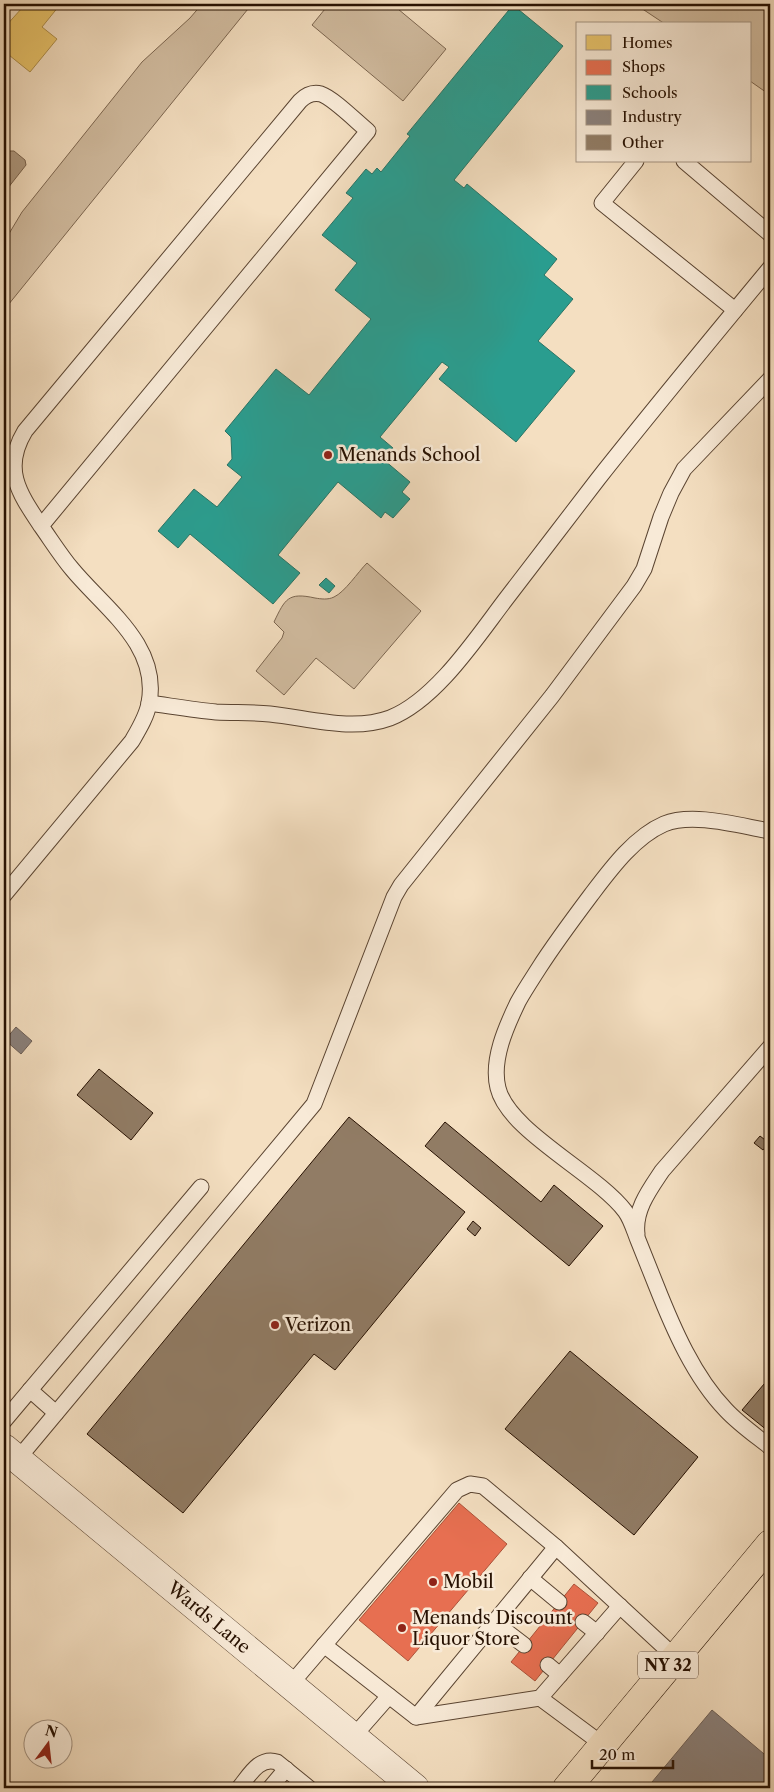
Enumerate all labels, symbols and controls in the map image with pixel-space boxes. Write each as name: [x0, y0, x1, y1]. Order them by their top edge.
legend: [576, 22, 752, 162]
text: Homes: [622, 33, 673, 52]
text: Shops: [622, 57, 665, 76]
text: Schools: [622, 83, 678, 102]
text: Industry: [622, 107, 682, 126]
text: Other: [622, 133, 665, 152]
place label: Menands School: [338, 444, 480, 466]
marker: Menands School: [322, 449, 334, 461]
place label: Verizon: [284, 1314, 351, 1336]
marker: Verizon: [269, 1319, 281, 1331]
place label: Mobil: [443, 1571, 493, 1593]
street label: Wards Lane: [162, 1576, 255, 1658]
marker: Mobil: [427, 1576, 439, 1588]
place label: Menands Discount Liquor Store: [412, 1607, 573, 1650]
marker: Menands Discount Liquor Store: [396, 1622, 408, 1634]
road number: NY 32: [638, 1652, 698, 1678]
north arrow: [22, 1720, 72, 1770]
text: N: [43, 1721, 60, 1742]
scale bar: [592, 1737, 673, 1769]
text: 20 m: [599, 1745, 635, 1764]

